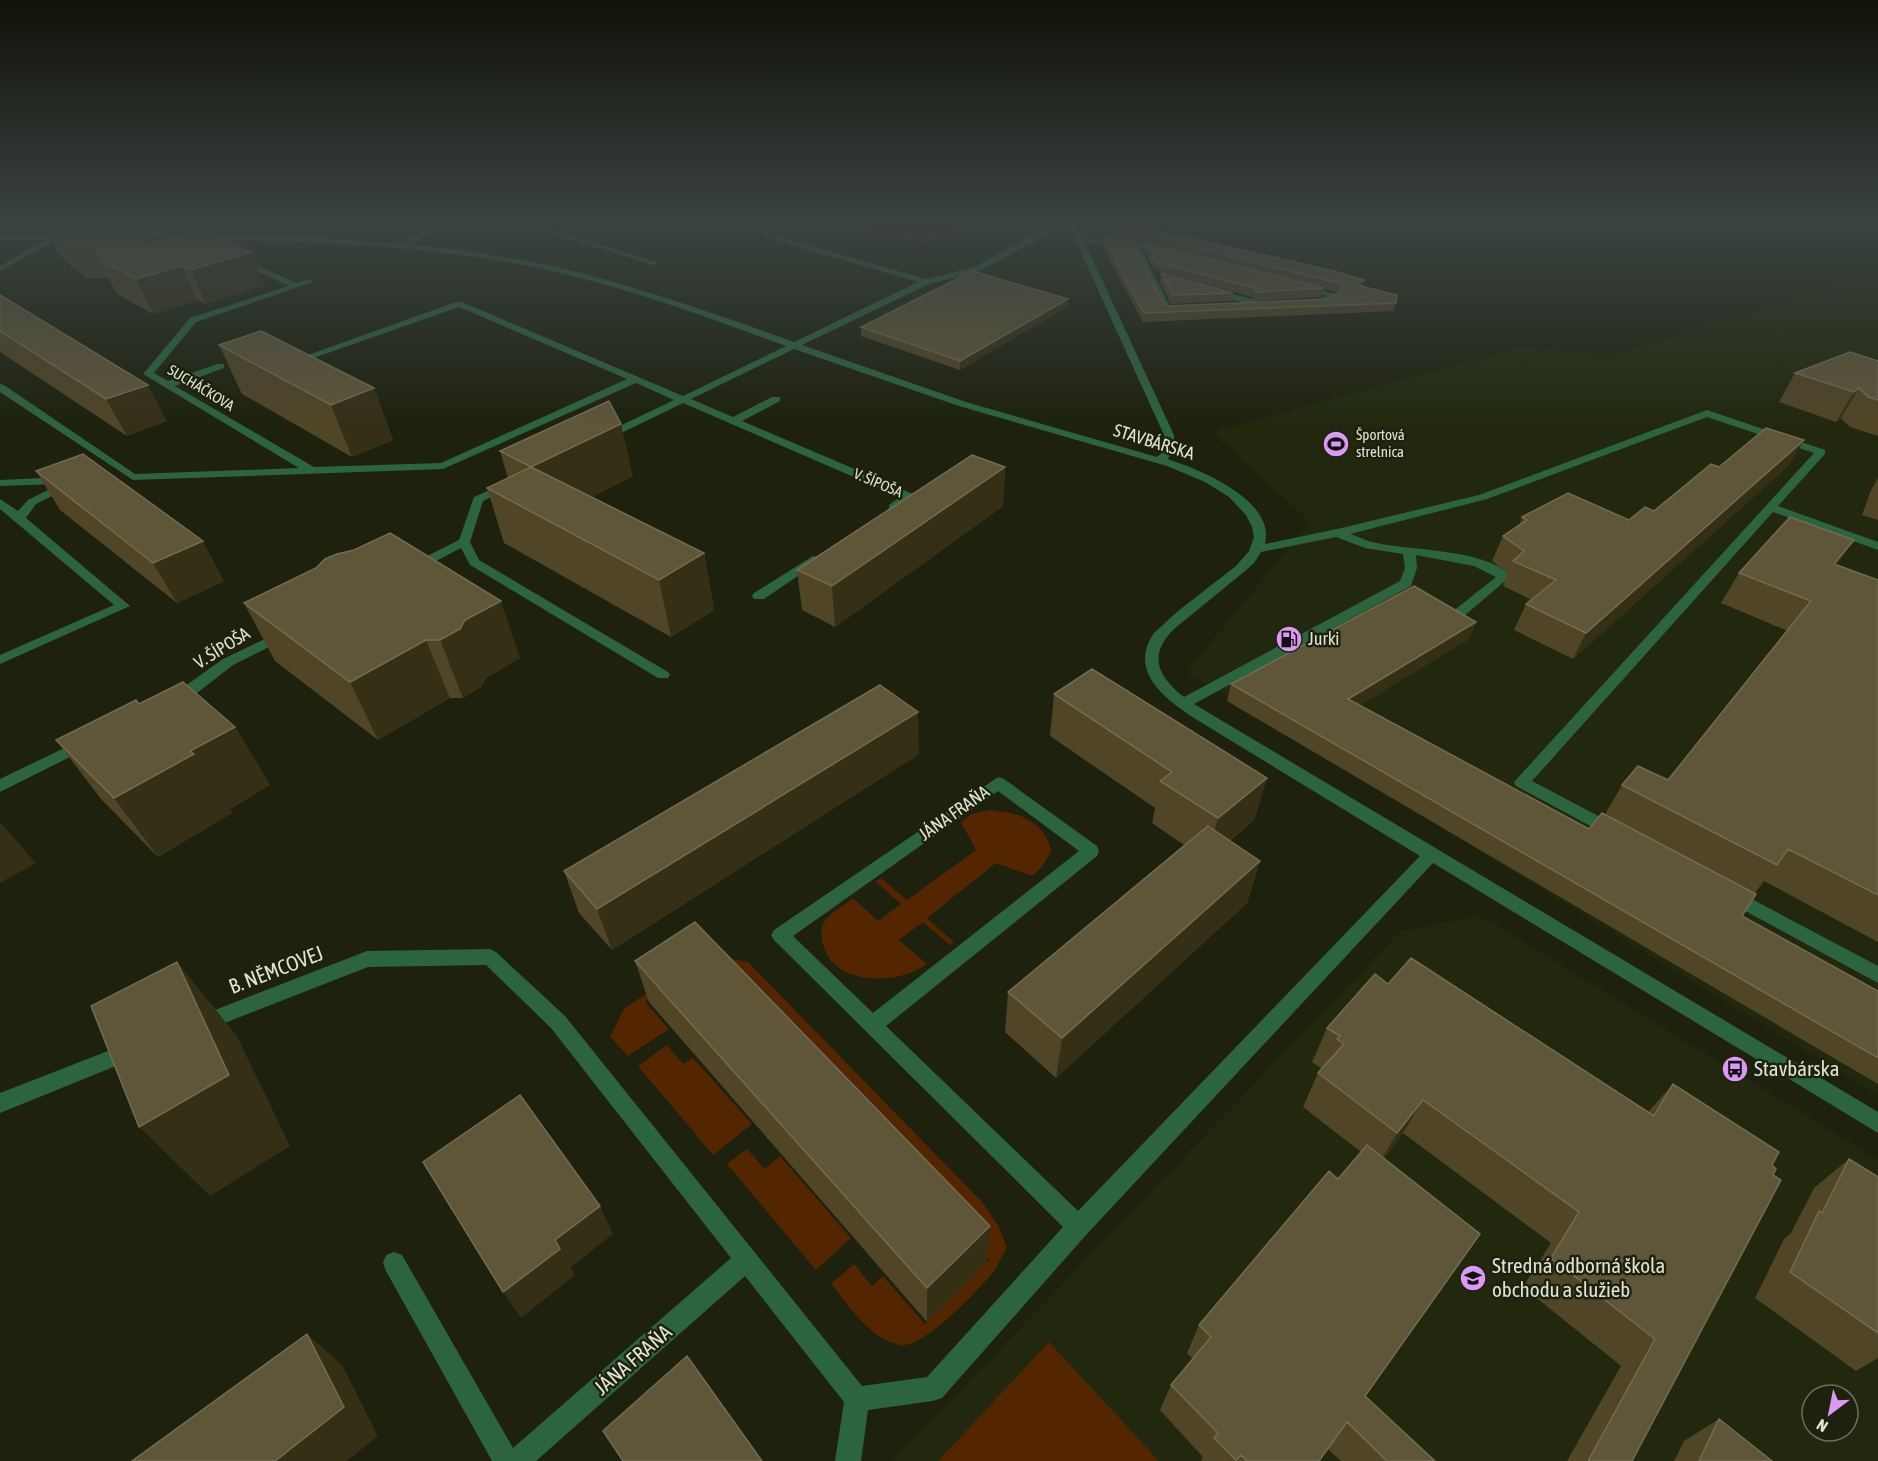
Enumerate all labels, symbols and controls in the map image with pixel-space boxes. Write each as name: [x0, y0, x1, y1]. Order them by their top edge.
street label: SUCHÁČKOVA: [165, 361, 238, 414]
street label: STAVBÁRSKA: [1111, 419, 1197, 464]
place label: Športová strelnica: [1356, 426, 1405, 460]
sports icon: Športová strelnica: [1321, 429, 1351, 459]
street label: V. ŠÍPOŠA: [851, 465, 906, 501]
street label: V. ŠÍPOŠA: [190, 622, 254, 673]
fuel station icon: Jurki: [1274, 624, 1304, 654]
place label: Jurki: [1308, 628, 1339, 649]
street label: JÁNA FRAŇA: [915, 781, 993, 844]
street label: B. NĚMCOVEJ: [225, 940, 326, 998]
bus stop icon: Stavbárska: [1720, 1054, 1750, 1084]
place label: Stavbárska: [1754, 1056, 1840, 1080]
place label: Stredná odborná škola obchodu a služieb: [1492, 1253, 1665, 1301]
school or university icon: Stredná odborná škola obchodu a služieb: [1458, 1263, 1488, 1293]
street label: JÁNA FRAŇA: [589, 1319, 676, 1399]
north arrow: [1800, 1383, 1860, 1443]
text: N: [1813, 1416, 1831, 1436]

